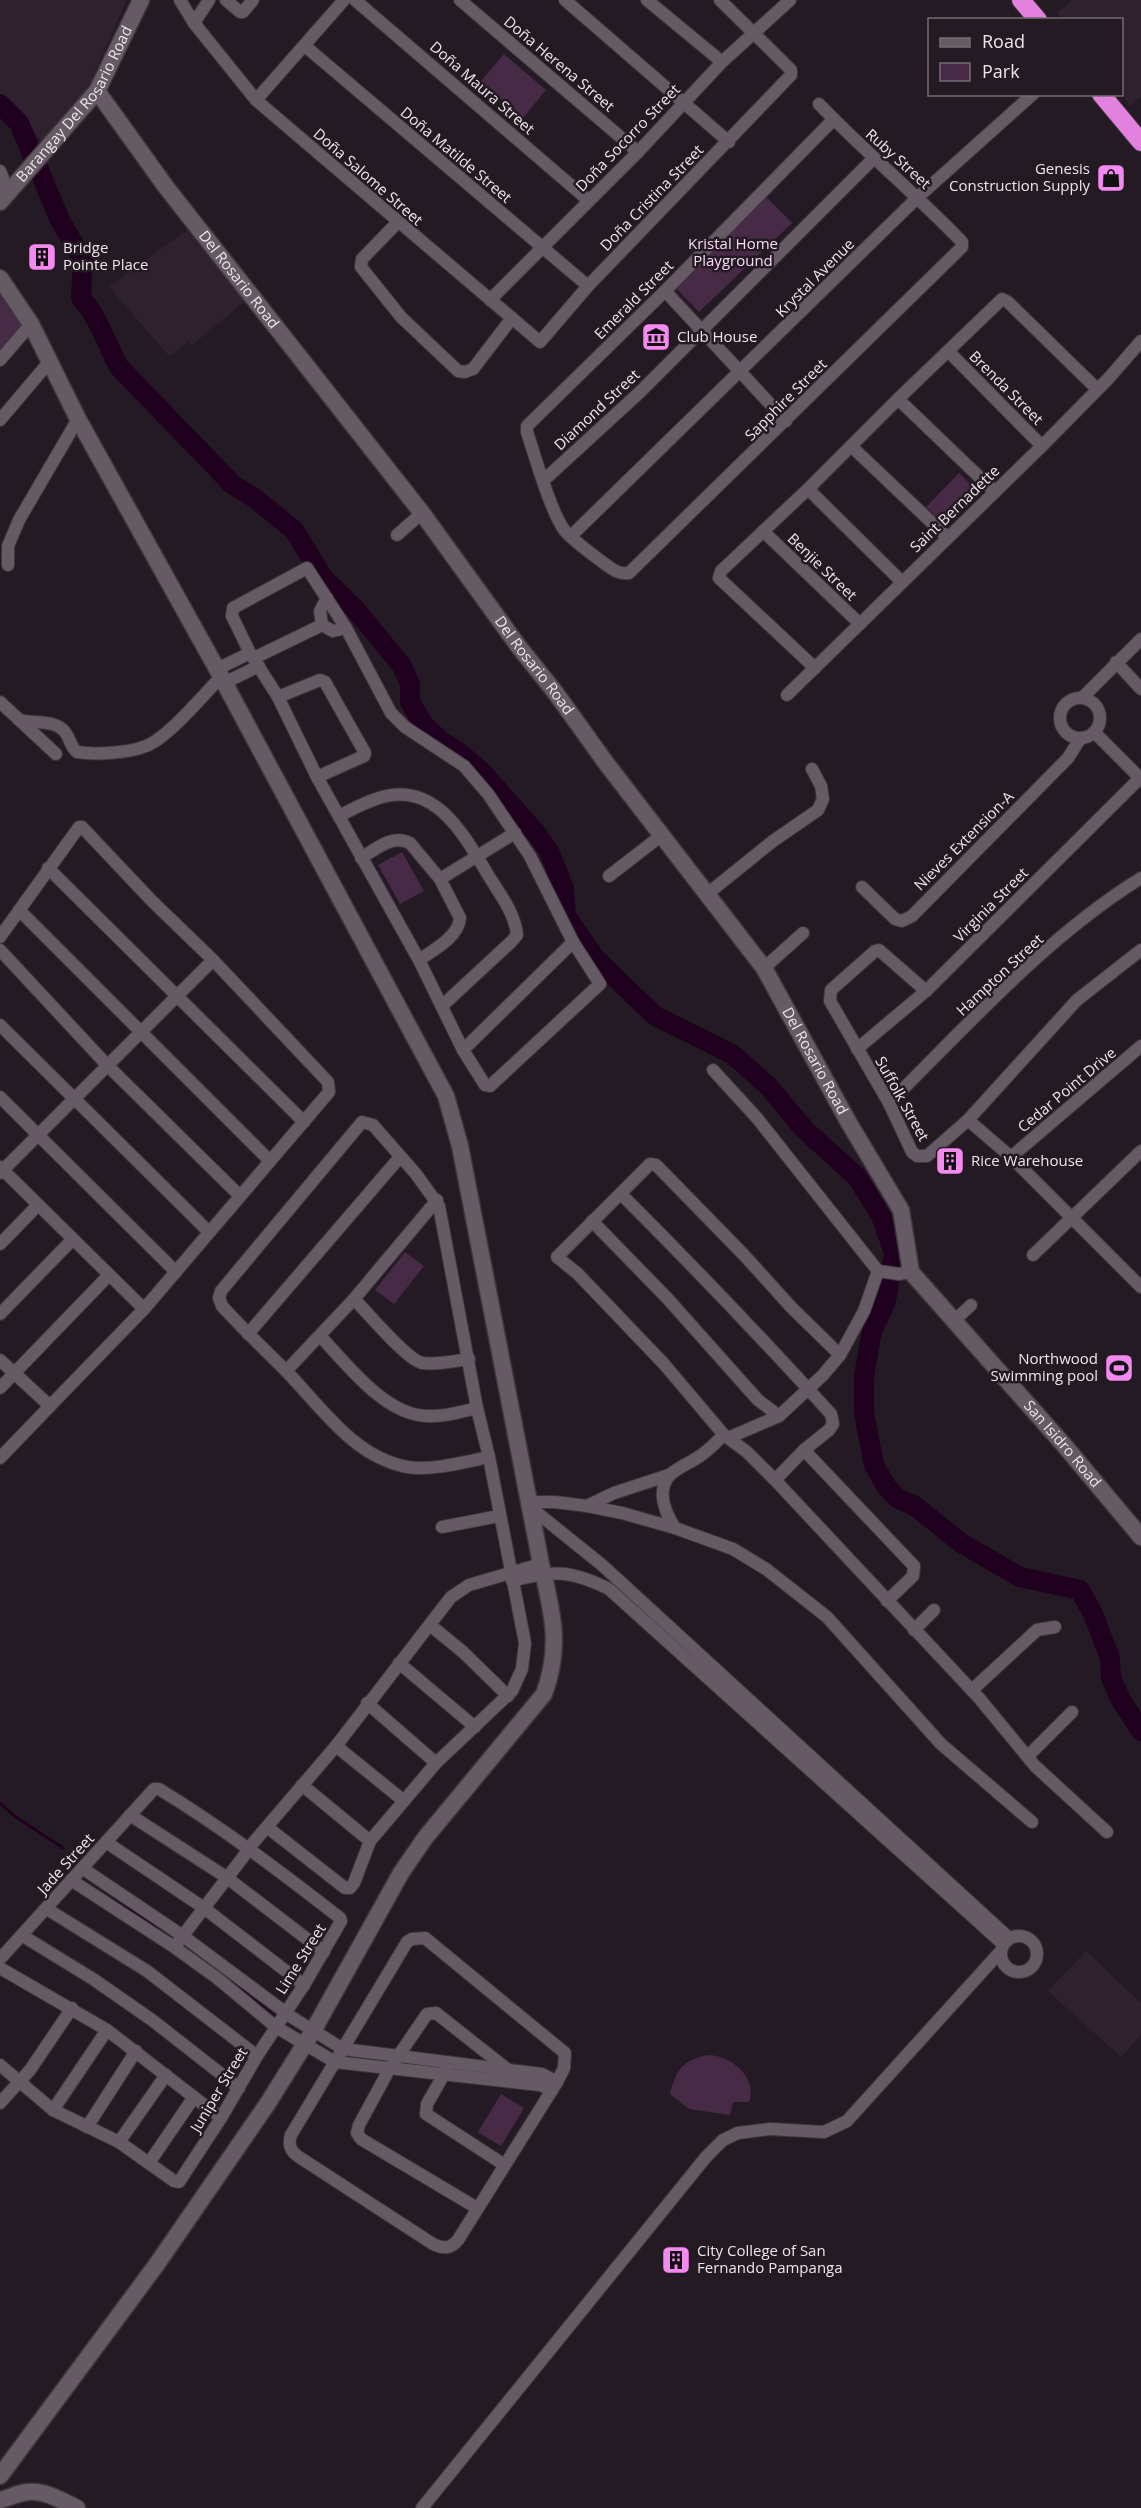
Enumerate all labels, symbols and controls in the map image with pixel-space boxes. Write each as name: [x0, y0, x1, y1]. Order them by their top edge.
street label: Doña Herena Street: [500, 11, 619, 115]
legend: [928, 18, 1123, 96]
street label: Barangay Del Rosario Road: [11, 22, 136, 186]
text: Road: [982, 29, 1025, 53]
street label: Doña Maura Street: [426, 36, 539, 138]
text: Park: [982, 59, 1020, 83]
street label: Doña Socorro Street: [571, 79, 684, 195]
street label: Doña Matilde Street: [397, 102, 516, 207]
street label: Doña Salome Street: [310, 123, 428, 229]
street label: Ruby Street: [862, 124, 935, 193]
street label: Doña Cristina Street: [595, 140, 707, 255]
place label: Genesis Construction Supply: [949, 158, 1090, 195]
shop icon: Genesis Construction Supply: [1095, 162, 1127, 194]
street label: Del Rosario Road: [195, 226, 284, 332]
park label: Kristal Home Playground: [688, 233, 778, 270]
street label: Krystal Avenue: [771, 234, 858, 321]
place label: Bridge Pointe Place: [63, 237, 148, 274]
building icon: Bridge Pointe Place: [26, 241, 58, 273]
street label: Emerald Street: [589, 255, 677, 343]
museum icon: Club House: [640, 321, 672, 353]
place label: Club House: [677, 326, 757, 346]
street label: Brenda Street: [965, 346, 1048, 429]
street label: Sapphire Street: [740, 354, 831, 445]
street label: Diamond Street: [549, 364, 643, 454]
street label: Saint Bernadette: [905, 460, 1003, 556]
street label: Benjie Street: [784, 528, 862, 604]
street label: Del Rosario Road: [491, 611, 579, 718]
street label: Nieves Extension-A: [909, 786, 1018, 894]
street label: Virginia Street: [949, 863, 1032, 946]
street label: Hampton Street: [952, 929, 1047, 1020]
street label: Del Rosario Road: [778, 1003, 853, 1118]
street label: Cedar Point Drive: [1013, 1042, 1120, 1136]
street label: Suffolk Street: [871, 1053, 934, 1144]
building icon: Rice Warehouse: [934, 1145, 966, 1177]
place label: Rice Warehouse: [971, 1150, 1083, 1170]
place label: Northwood Swimming pool: [991, 1348, 1098, 1385]
sports icon: Northwood Swimming pool: [1103, 1352, 1135, 1384]
street label: San Isidro Road: [1020, 1395, 1106, 1491]
street label: Jade Street: [31, 1828, 98, 1900]
street label: Lime Street: [271, 1919, 330, 1998]
street label: Juniper Street: [184, 2043, 251, 2137]
place label: City College of San Fernando Pampanga: [697, 2240, 843, 2277]
building icon: City College of San Fernando Pampanga: [660, 2244, 692, 2276]

